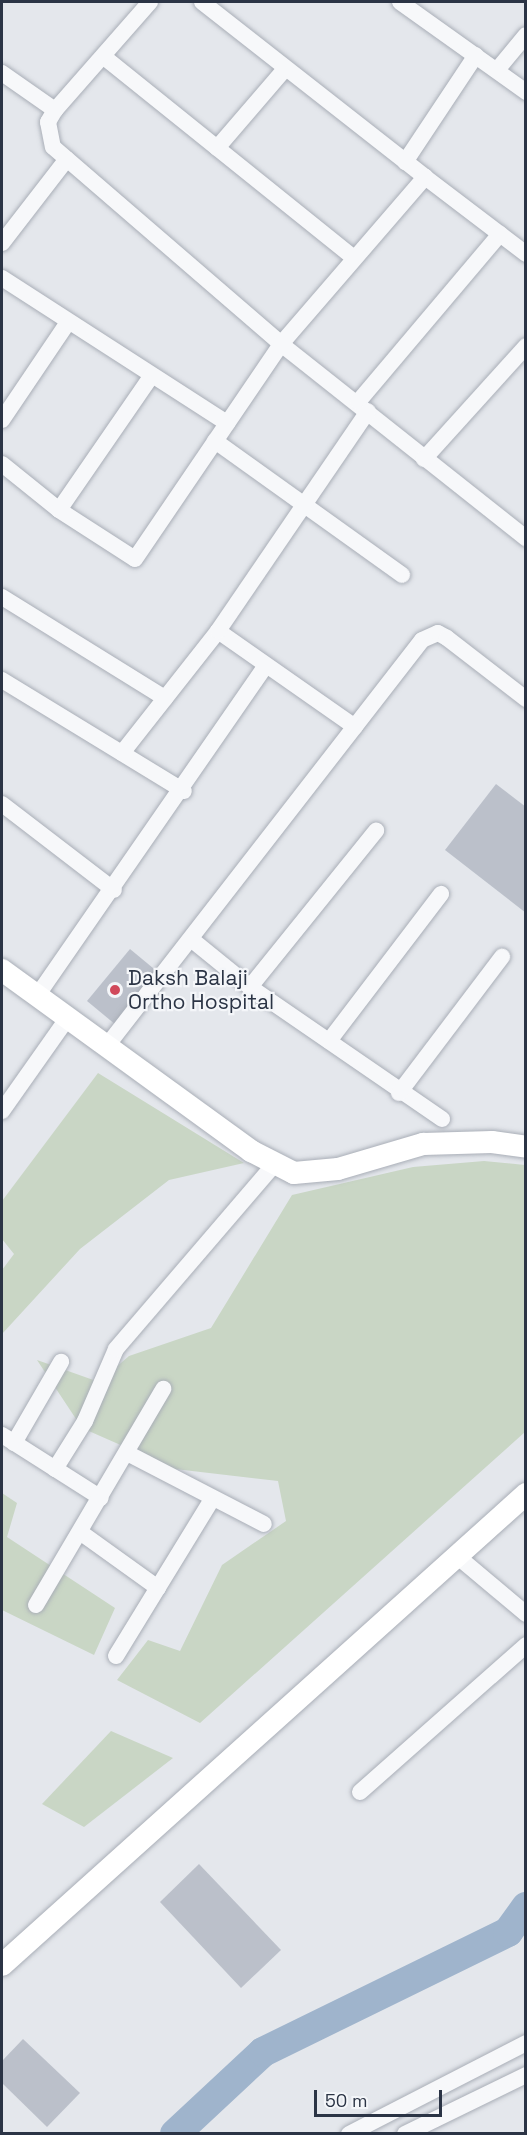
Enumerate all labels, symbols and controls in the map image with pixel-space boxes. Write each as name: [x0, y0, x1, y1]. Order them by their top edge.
place label: Daksh Balaji Ortho Hospital: [128, 965, 274, 1015]
marker: Daksh Balaji Ortho Hospital: [106, 981, 124, 999]
scale bar: [317, 2078, 444, 2116]
text: 50 m: [325, 2089, 367, 2112]

